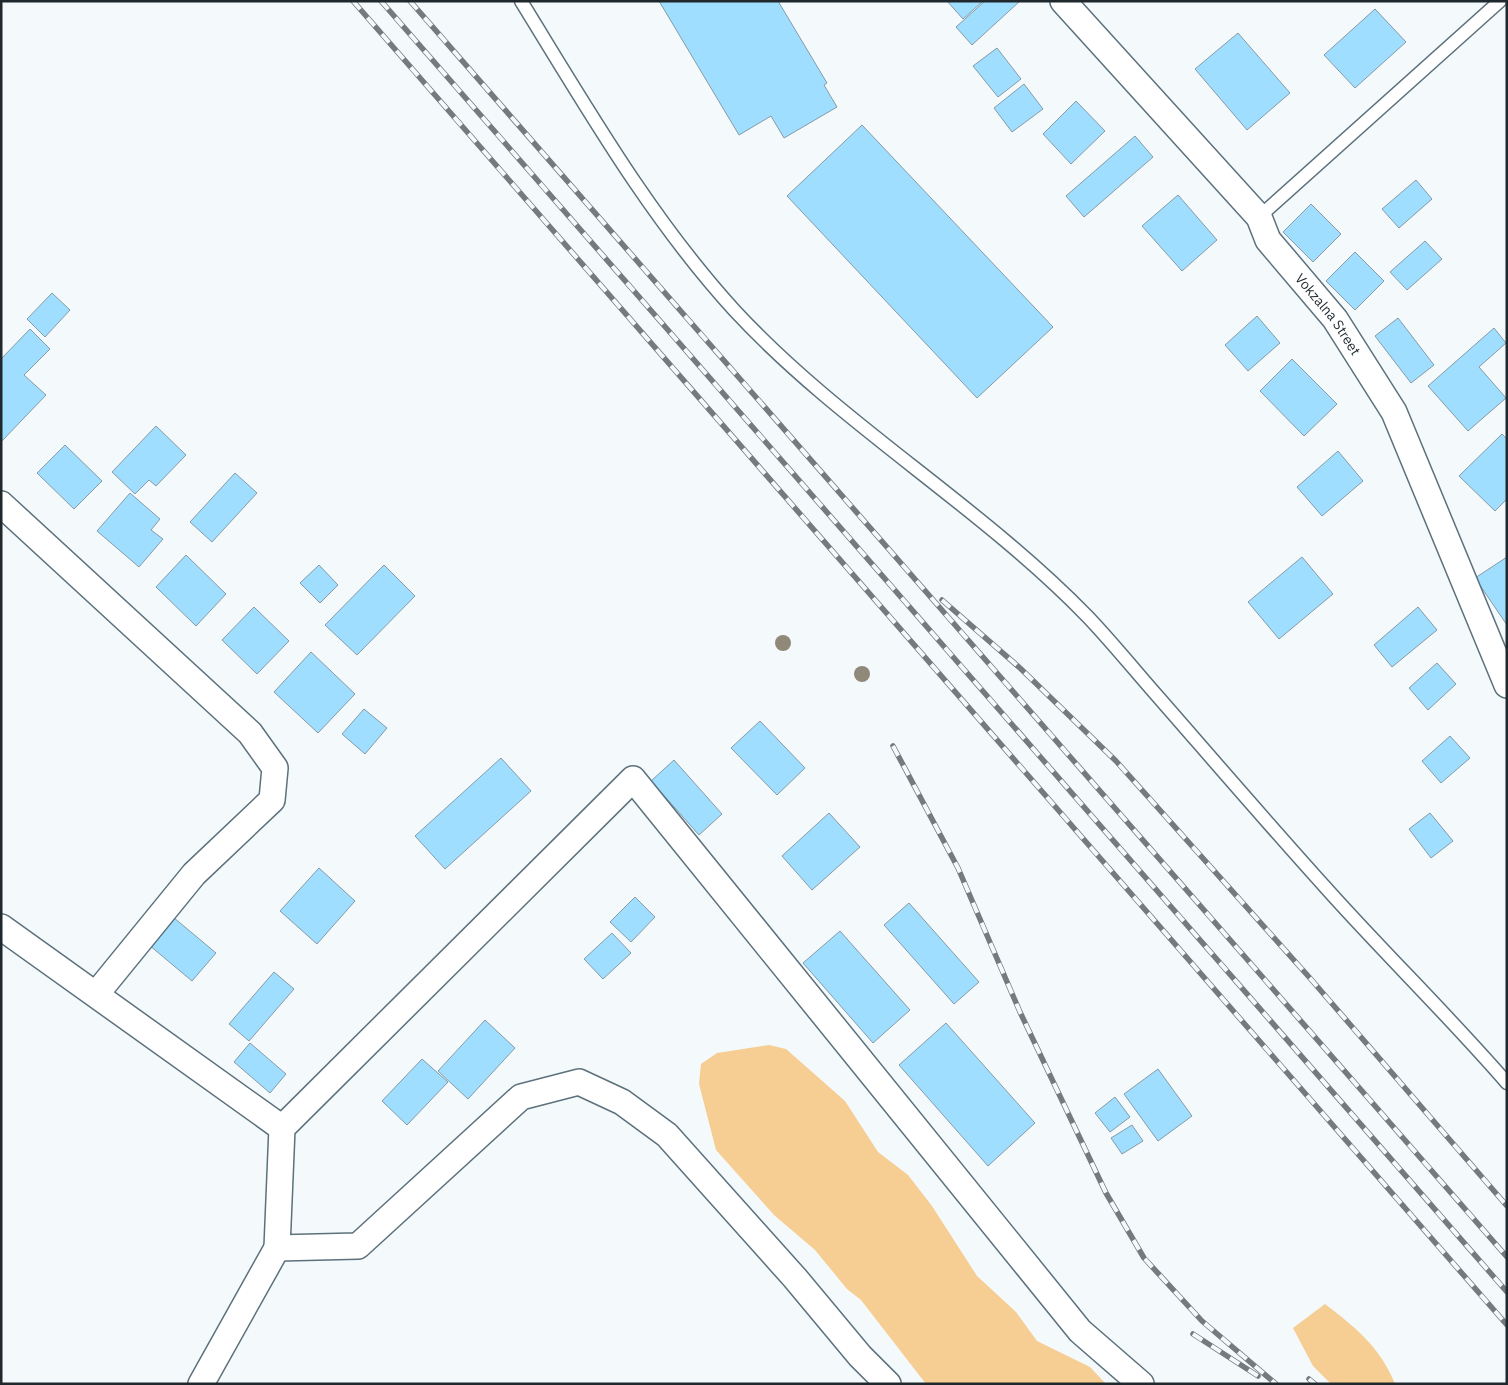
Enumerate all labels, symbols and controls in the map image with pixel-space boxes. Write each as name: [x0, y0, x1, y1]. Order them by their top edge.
street label: Vokzalna Street: [1291, 270, 1365, 359]

